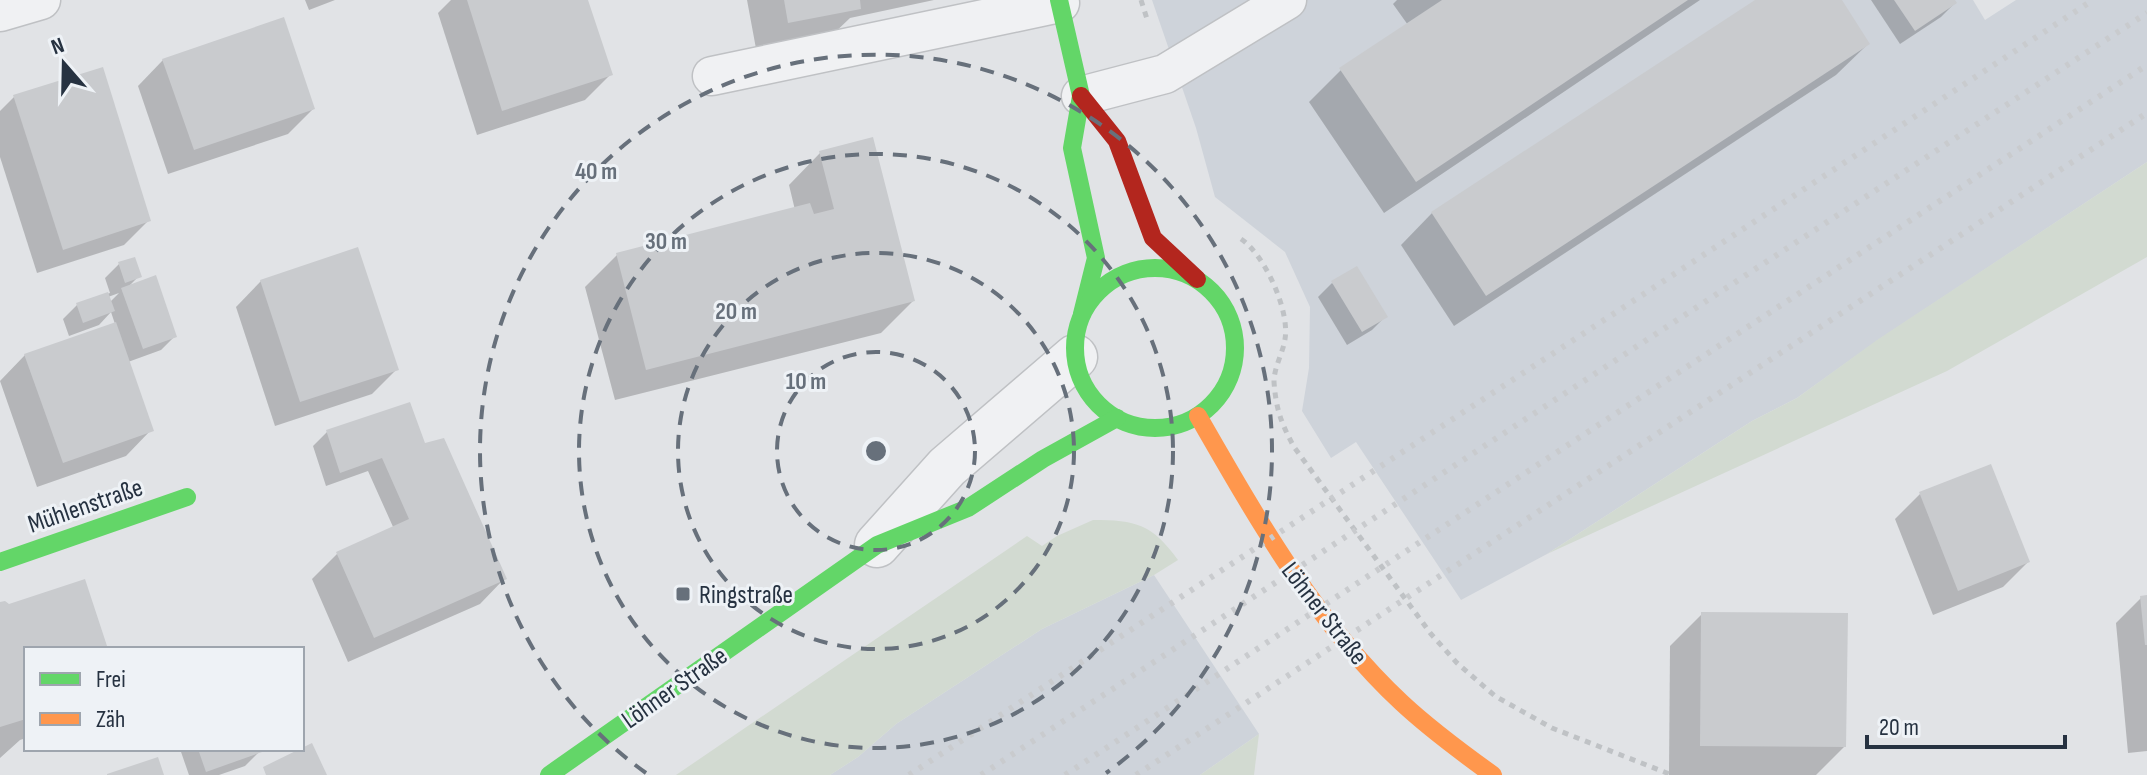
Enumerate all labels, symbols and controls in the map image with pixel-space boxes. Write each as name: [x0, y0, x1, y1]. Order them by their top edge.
north arrow: [24, 24, 104, 104]
text: N: [48, 32, 68, 61]
text: 40 m: [575, 157, 617, 186]
text: 30 m: [645, 227, 687, 256]
text: 20 m: [715, 297, 757, 326]
text: 10 m: [786, 367, 826, 396]
centre of rings: [862, 437, 890, 465]
street label: Mühlenstraße: [24, 472, 147, 541]
street label: Löhner Straße: [1274, 556, 1374, 672]
place label: Ringstraße: [699, 580, 793, 611]
marker: Ringstraße: [674, 585, 692, 603]
street label: Löhner Straße: [616, 641, 734, 736]
legend: [24, 647, 304, 751]
text: Frei: [96, 665, 126, 694]
scale bar: [1867, 699, 2065, 749]
text: Zäh: [96, 705, 125, 734]
text: 20 m: [1879, 713, 1919, 742]

